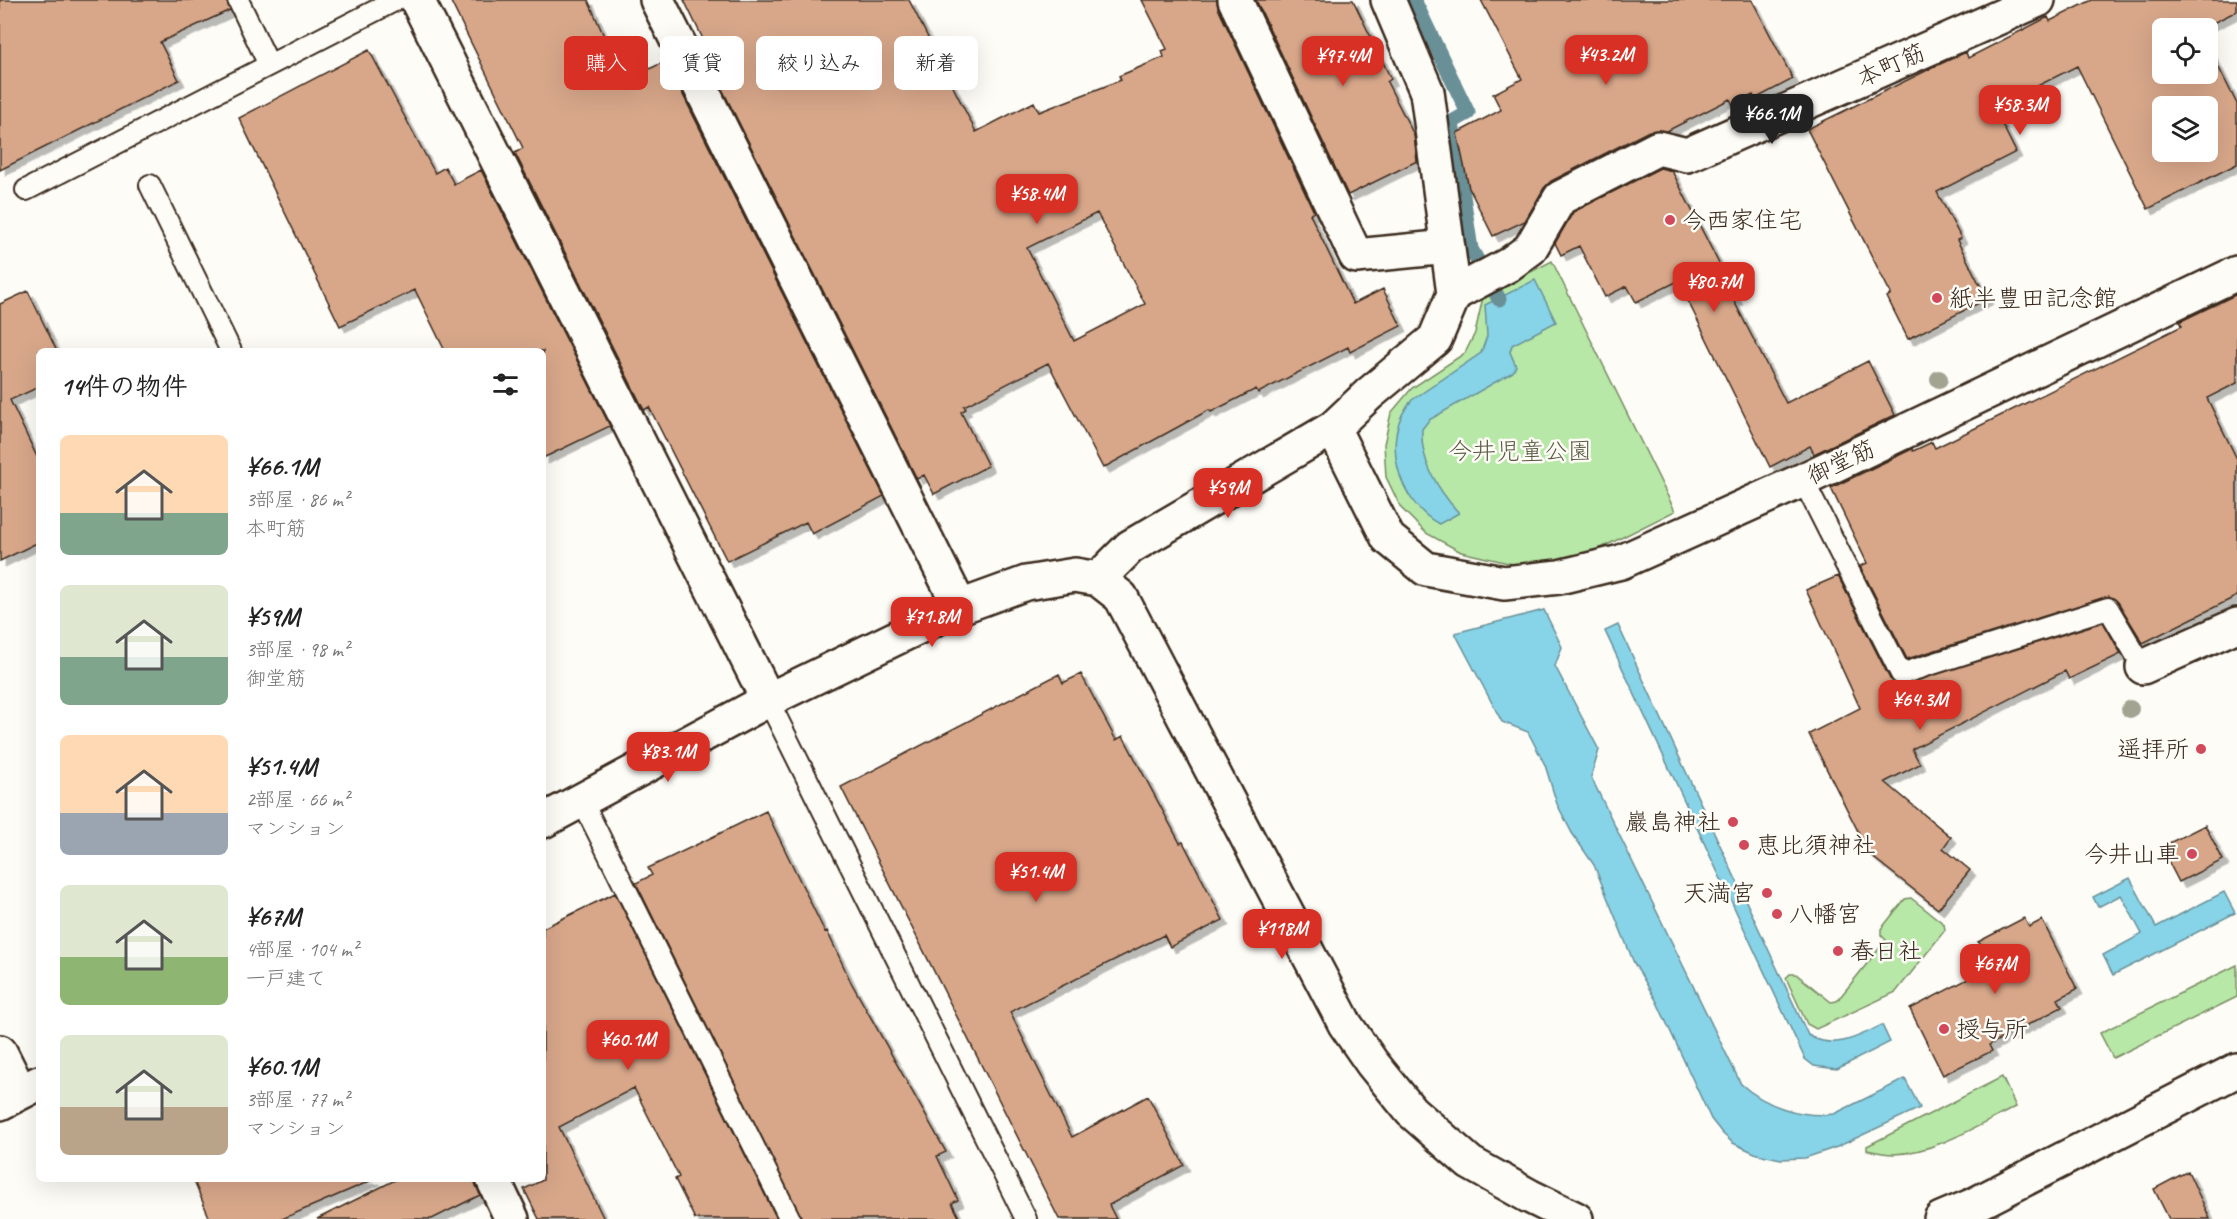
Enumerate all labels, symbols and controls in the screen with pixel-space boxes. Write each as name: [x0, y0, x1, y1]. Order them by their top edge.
map controls: [2152, 18, 2218, 162]
button: locate: [2152, 18, 2218, 84]
pin: ¥43.2M: [1557, 35, 1655, 86]
chip: 購入: [564, 36, 648, 90]
chip: 賃貸: [660, 36, 744, 90]
chip: 絞り込み: [756, 36, 882, 90]
chip: 新着: [894, 36, 978, 90]
pin: ¥97.4M: [1294, 36, 1392, 87]
street label: 本町筋: [1852, 37, 1930, 93]
text: ¥43.2M: [1579, 42, 1633, 67]
text: ¥97.4M: [1316, 43, 1370, 68]
pin: ¥58.3M: [1971, 85, 2069, 136]
text: ¥58.3M: [1993, 92, 2047, 117]
pin: ¥66.1M: [1723, 94, 1821, 145]
button: layers: [2152, 96, 2218, 162]
text: ¥66.1M: [1744, 101, 1800, 126]
pin: ¥58.4M: [988, 174, 1086, 225]
text: ¥58.4M: [1010, 181, 1064, 206]
place label: 今西家住宅: [1682, 205, 1802, 235]
marker: 今西家住宅: [1663, 213, 1677, 227]
pin: ¥80.7M: [1665, 262, 1763, 313]
text: ¥80.7M: [1687, 269, 1741, 294]
place label: 紙半豊田記念館: [1949, 283, 2117, 313]
marker: 紙半豊田記念館: [1930, 291, 1944, 305]
icon: filters: [489, 368, 522, 401]
text: 14件の物件: [60, 370, 187, 403]
street label: 御堂筋: [1802, 433, 1880, 491]
park label: 今井児童公園: [1448, 436, 1592, 466]
text: ¥66.1M: [246, 450, 318, 483]
icon: home: [108, 459, 180, 531]
pin: ¥59M: [1192, 468, 1264, 519]
text: ¥59M: [1207, 475, 1249, 500]
text: 3部屋 · 86 m²: [246, 487, 349, 512]
text: 本町筋: [246, 516, 306, 541]
pin: ¥71.8M: [883, 597, 981, 648]
text: ¥59M: [246, 600, 299, 633]
text: ¥71.8M: [905, 604, 959, 629]
icon: home: [108, 609, 180, 681]
text: 3部屋 · 98 m²: [246, 637, 349, 662]
text: 御堂筋: [246, 666, 306, 691]
pin: ¥64.3M: [1871, 680, 1969, 731]
text: ¥64.3M: [1893, 687, 1947, 712]
pin: ¥83.1M: [619, 732, 717, 783]
place label: 遥拝所: [2117, 734, 2189, 764]
text: ¥83.1M: [641, 739, 695, 764]
marker: 遥拝所: [2194, 742, 2208, 756]
text: ¥51.4M: [246, 750, 317, 783]
icon: home: [108, 759, 180, 831]
text: 2部屋 · 66 m²: [246, 787, 349, 812]
place label: 巖島神社: [1625, 807, 1721, 837]
marker: 巖島神社: [1726, 815, 1740, 829]
text: マンション: [246, 816, 345, 841]
place label: 恵比須神社: [1756, 830, 1876, 860]
marker: 恵比須神社: [1737, 838, 1751, 852]
place label: 今井山車: [2084, 839, 2180, 869]
marker: 今井山車: [2185, 847, 2199, 861]
pin: ¥51.4M: [987, 852, 1085, 903]
text: ¥51.4M: [1009, 859, 1063, 884]
place label: 天満宮: [1683, 878, 1755, 908]
marker: 天満宮: [1760, 886, 1774, 900]
place label: 八幡宮: [1789, 899, 1861, 929]
text: ¥67M: [246, 900, 301, 933]
marker: 八幡宮: [1770, 907, 1784, 921]
icon: home: [108, 909, 180, 981]
pin: ¥118M: [1240, 909, 1324, 960]
text: ¥118M: [1257, 916, 1307, 941]
place label: 春日社: [1850, 936, 1922, 966]
text: 4部屋 · 104 m²: [246, 937, 358, 962]
marker: 春日社: [1831, 944, 1845, 958]
pin: ¥67M: [1959, 944, 2031, 995]
text: ¥67M: [1974, 951, 2016, 976]
text: 一戸建て: [246, 966, 326, 991]
place label: 授与所: [1956, 1014, 2028, 1044]
pin: ¥60.1M: [579, 1020, 677, 1071]
marker: 授与所: [1937, 1022, 1951, 1036]
text: ¥60.1M: [601, 1027, 655, 1052]
text: ¥60.1M: [246, 1050, 317, 1083]
icon: home: [108, 1059, 180, 1131]
text: 3部屋 · 77 m²: [246, 1087, 349, 1112]
text: マンション: [246, 1116, 345, 1141]

